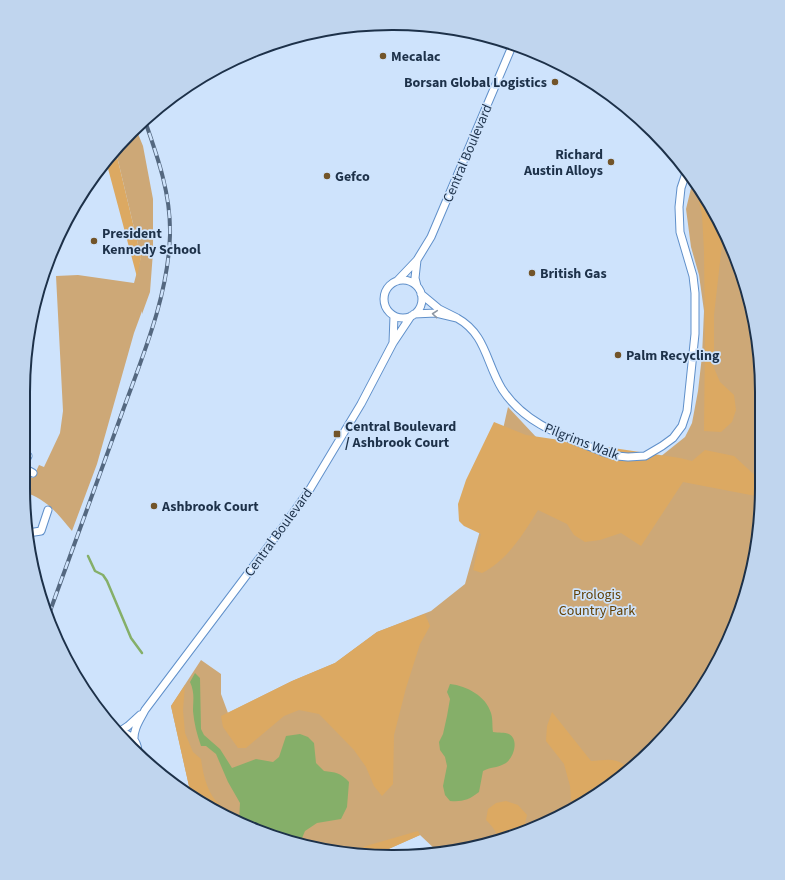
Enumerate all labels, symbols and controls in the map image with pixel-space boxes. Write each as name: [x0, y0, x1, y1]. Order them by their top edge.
place label: Mecalac: [391, 47, 441, 67]
marker: Mecalac: [378, 51, 388, 61]
place label: Borsan Global Logistics: [404, 73, 547, 93]
marker: Borsan Global Logistics: [550, 77, 560, 87]
street label: Central Boulevard: [438, 101, 498, 206]
place label: Richard Austin Alloys: [523, 145, 603, 181]
marker: Richard Austin Alloys: [606, 157, 616, 167]
place label: Gefco: [335, 167, 370, 187]
marker: Gefco: [322, 171, 332, 181]
place label: President Kennedy School: [102, 224, 201, 260]
marker: President Kennedy School: [89, 236, 99, 246]
place label: British Gas: [540, 264, 607, 284]
marker: British Gas: [527, 268, 537, 278]
one-way arrow: [432, 310, 438, 319]
place label: Palm Recycling: [626, 346, 720, 366]
marker: Palm Recycling: [613, 350, 623, 360]
place label: Central Boulevard / Ashbrook Court: [345, 417, 456, 453]
street label: Pilgrims Walk: [541, 418, 622, 465]
marker: Central Boulevard / Ashbrook Court: [332, 429, 342, 439]
street label: Central Boulevard: [240, 484, 318, 581]
place label: Ashbrook Court: [161, 497, 259, 517]
marker: Ashbrook Court: [149, 501, 159, 511]
park label: Prologis Country Park: [559, 585, 635, 621]

